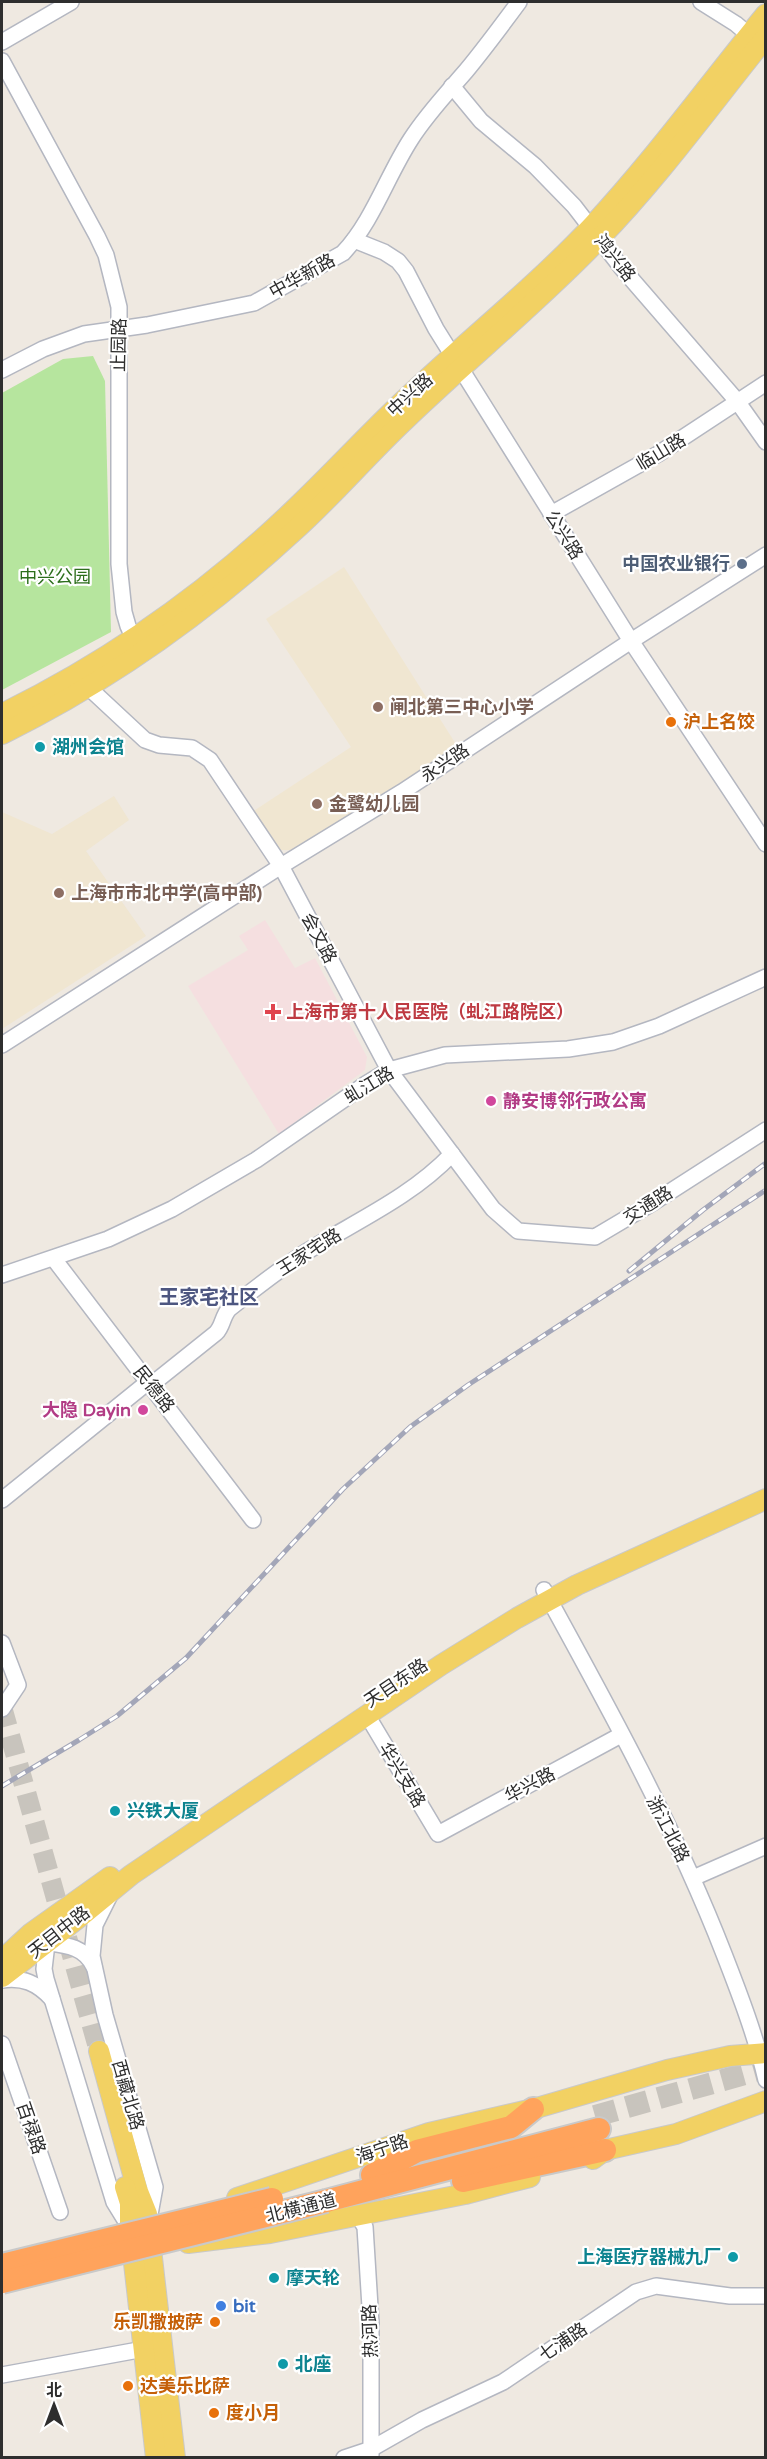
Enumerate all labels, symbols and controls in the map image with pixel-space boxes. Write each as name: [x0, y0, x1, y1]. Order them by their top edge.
street label: 鸿兴路: [590, 230, 640, 286]
street label: 中华新路: [265, 249, 339, 303]
street label: 止园路: [108, 318, 130, 372]
street label: 中兴路: [383, 369, 437, 421]
street label: 临山路: [632, 429, 690, 475]
street label: 公兴路: [540, 506, 588, 564]
place label: 中国农业银行: [622, 553, 730, 575]
marker: 中国农业银行: [735, 557, 749, 571]
park label: 中兴公园: [19, 566, 91, 588]
place label: 闸北第三中心小学: [390, 696, 534, 718]
marker: 闸北第三中心小学: [371, 700, 385, 714]
place label: 沪上名饺: [683, 711, 755, 733]
marker: 沪上名饺: [664, 715, 678, 729]
place label: 湖州会馆: [52, 736, 124, 758]
street label: 永兴路: [416, 739, 474, 787]
marker: 湖州会馆: [33, 740, 47, 754]
place label: 金鹭幼儿园: [329, 793, 419, 815]
marker: 金鹭幼儿园: [310, 797, 324, 811]
place label: 上海市市北中学(高中部): [71, 882, 263, 904]
marker: 上海市市北中学(高中部): [52, 886, 66, 900]
street label: 会文路: [297, 909, 341, 967]
place label: 上海市第十人民医院（虬江路院区）: [286, 1001, 574, 1023]
marker: 上海市第十人民医院（虬江路院区）: [264, 1003, 282, 1021]
street label: 虬江路: [340, 1062, 398, 1108]
place label: 静安博邻行政公寓: [503, 1090, 647, 1112]
marker: 静安博邻行政公寓: [484, 1094, 498, 1108]
street label: 交通路: [619, 1181, 677, 1229]
street label: 王家宅路: [273, 1224, 345, 1280]
district label: 王家宅社区: [159, 1286, 259, 1310]
street label: 民德路: [129, 1361, 179, 1417]
place label: 大隐 Dayin: [42, 1399, 131, 1421]
marker: 大隐 Dayin: [136, 1403, 150, 1417]
street label: 天目东路: [360, 1654, 432, 1712]
street label: 华兴支路: [374, 1738, 430, 1812]
street label: 华兴路: [501, 1763, 559, 1807]
street label: 浙江北路: [642, 1792, 694, 1866]
place label: 兴铁大厦: [127, 1800, 199, 1822]
marker: 兴铁大厦: [108, 1804, 122, 1818]
street label: 天目中路: [24, 1901, 94, 1963]
street label: 西藏北路: [108, 2057, 148, 2133]
street label: 百禄路: [12, 2099, 50, 2157]
street label: 海宁路: [353, 2130, 411, 2168]
street label: 北横通道: [263, 2189, 339, 2227]
place label: 上海医疗器械九厂: [577, 2246, 721, 2268]
marker: 上海医疗器械九厂: [726, 2250, 740, 2264]
place label: 摩天轮: [286, 2267, 340, 2289]
marker: 摩天轮: [267, 2271, 281, 2285]
place label: bit: [233, 2295, 256, 2317]
marker: bit: [214, 2299, 228, 2313]
street label: 热河路: [358, 2304, 382, 2358]
place label: 乐凯撒披萨: [113, 2311, 203, 2333]
marker: 乐凯撒披萨: [208, 2315, 222, 2329]
street label: 七浦路: [534, 2318, 592, 2366]
place label: 北座: [295, 2353, 331, 2375]
marker: 北座: [276, 2357, 290, 2371]
north arrow: [24, 2375, 84, 2435]
place label: 达美乐比萨: [140, 2375, 230, 2397]
marker: 达美乐比萨: [121, 2379, 135, 2393]
text: 北: [46, 2381, 62, 2401]
place label: 度小月: [226, 2402, 280, 2424]
marker: 度小月: [207, 2406, 221, 2420]

